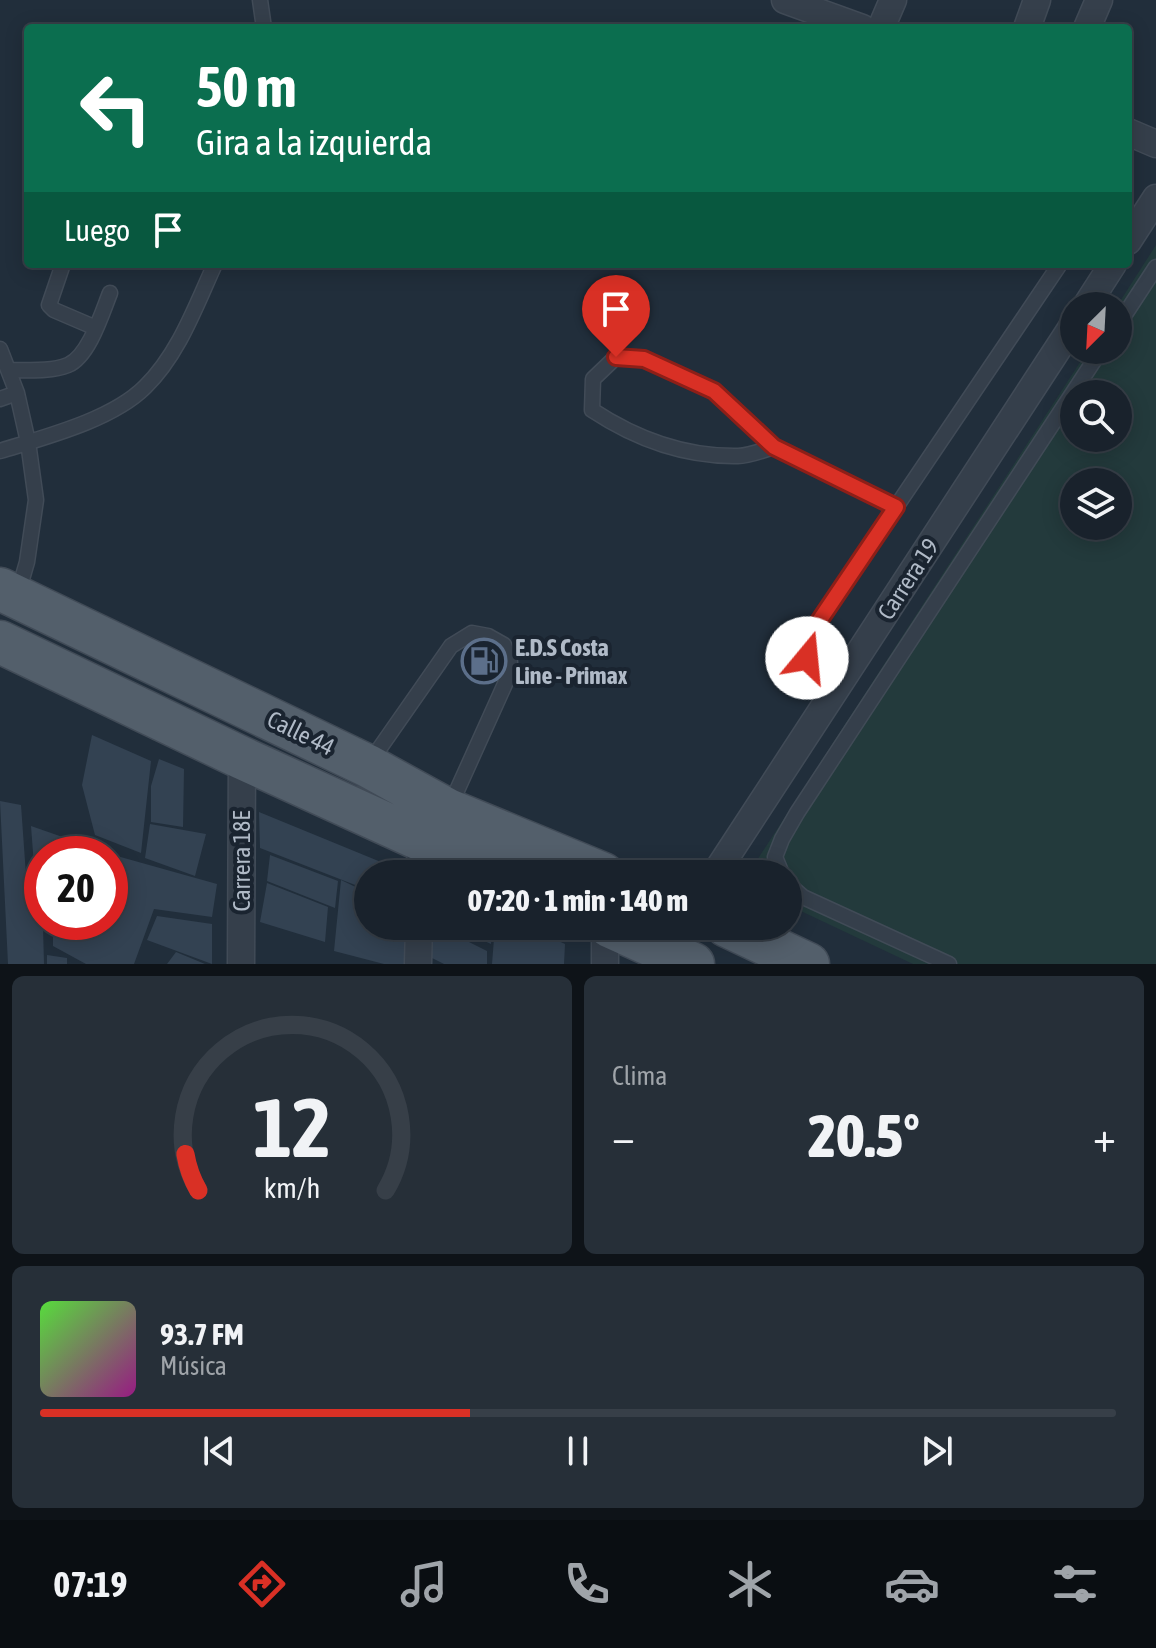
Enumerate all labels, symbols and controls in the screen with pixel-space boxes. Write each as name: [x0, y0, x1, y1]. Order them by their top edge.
text: 50 m: [196, 55, 297, 119]
icon: left: [64, 56, 168, 160]
text: Gira a la izquierda: [196, 121, 432, 163]
icon: arrive: [146, 208, 190, 252]
text: Luego: [64, 213, 130, 247]
pin: [582, 275, 650, 357]
icon: arrive: [594, 287, 638, 331]
north arrow: [1060, 292, 1132, 364]
map controls: [1060, 292, 1132, 540]
button: search: [1060, 380, 1132, 452]
button: layers: [1060, 468, 1132, 540]
street label: Carrera 19: [872, 534, 944, 624]
position arrow: [765, 616, 849, 700]
place label: E.D.S Costa Line - Primax: [515, 634, 628, 689]
fuel station icon: E.D.S Costa Line - Primax: [460, 637, 508, 685]
street label: Calle 44: [263, 705, 339, 761]
street label: Carrera 18E: [228, 811, 255, 911]
speed limit sign: 20: [24, 836, 128, 940]
text: 07:20 · 1 min · 140 m: [468, 883, 688, 917]
text: Clima: [612, 1061, 667, 1091]
text: 12: [253, 1079, 331, 1175]
text: 20.5°: [808, 1101, 920, 1170]
text: −: [612, 1111, 635, 1161]
text: +: [1093, 1111, 1116, 1161]
text: km/h: [264, 1171, 320, 1204]
text: 93.7 FM: [160, 1317, 244, 1351]
text: Música: [160, 1351, 227, 1381]
icon: previous: [197, 1429, 241, 1473]
icon: pause: [556, 1429, 600, 1473]
icon: next: [915, 1429, 959, 1473]
icon: directions: [234, 1556, 290, 1612]
icon: music: [396, 1556, 452, 1612]
icon: phone: [559, 1556, 615, 1612]
icon: climate: [722, 1556, 778, 1612]
icon: car: [884, 1556, 940, 1612]
icon: filters: [1047, 1556, 1103, 1612]
text: 07:19: [53, 1563, 127, 1605]

